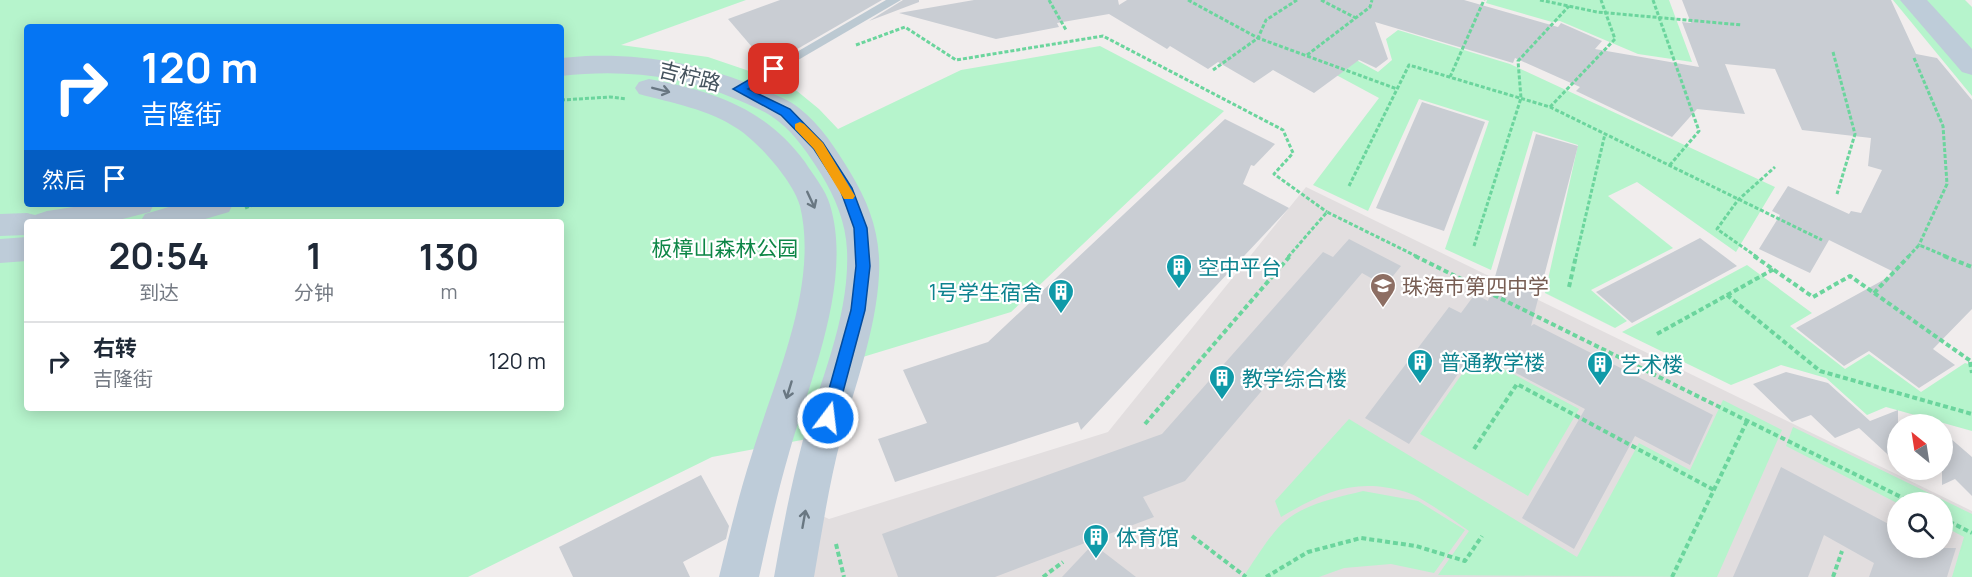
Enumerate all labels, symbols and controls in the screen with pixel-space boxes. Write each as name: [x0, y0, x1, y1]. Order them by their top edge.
text: 120 m: [141, 38, 258, 96]
pin: [748, 43, 799, 94]
icon: right: [42, 48, 120, 126]
icon: arrive: [757, 52, 790, 85]
street label: 吉柠路: [656, 55, 724, 97]
one-way arrow: [651, 85, 670, 97]
text: 吉隆街: [141, 95, 222, 132]
icon: arrive: [98, 162, 131, 195]
text: 然后: [42, 165, 86, 195]
one-way arrow: [806, 191, 818, 209]
text: 20:54: [109, 231, 209, 280]
text: 1: [306, 231, 322, 280]
text: 130: [419, 232, 479, 281]
park label: 板樟山森林公园: [652, 234, 799, 262]
building icon: 空中平台: [1164, 252, 1194, 290]
place label: 空中平台: [1198, 253, 1282, 281]
school or university icon: 珠海市第四中学: [1368, 271, 1398, 309]
place label: 珠海市第四中学: [1402, 272, 1549, 300]
building icon: 1号学生宿舍: [1046, 277, 1076, 315]
text: m: [441, 278, 457, 305]
place label: 1号学生宿舍: [929, 278, 1042, 306]
text: 到达: [139, 279, 179, 306]
text: 分钟: [294, 279, 334, 306]
text: 右转: [93, 333, 137, 363]
icon: right: [42, 345, 75, 378]
text: 120 m: [488, 346, 546, 376]
building icon: 普通教学楼: [1405, 347, 1435, 385]
place label: 普通教学楼: [1440, 348, 1545, 376]
building icon: 艺术楼: [1585, 349, 1615, 387]
place label: 艺术楼: [1620, 350, 1683, 378]
building icon: 教学综合楼: [1207, 363, 1237, 401]
place label: 教学综合楼: [1242, 364, 1347, 392]
text: 吉隆街: [93, 365, 153, 392]
one-way arrow: [783, 380, 794, 399]
position arrow: [796, 386, 860, 450]
north arrow: [1887, 414, 1953, 480]
map controls: [1887, 414, 1953, 558]
button: search: [1887, 492, 1953, 558]
one-way arrow: [799, 510, 810, 530]
building icon: 体育馆: [1081, 522, 1111, 560]
place label: 体育馆: [1116, 523, 1179, 551]

